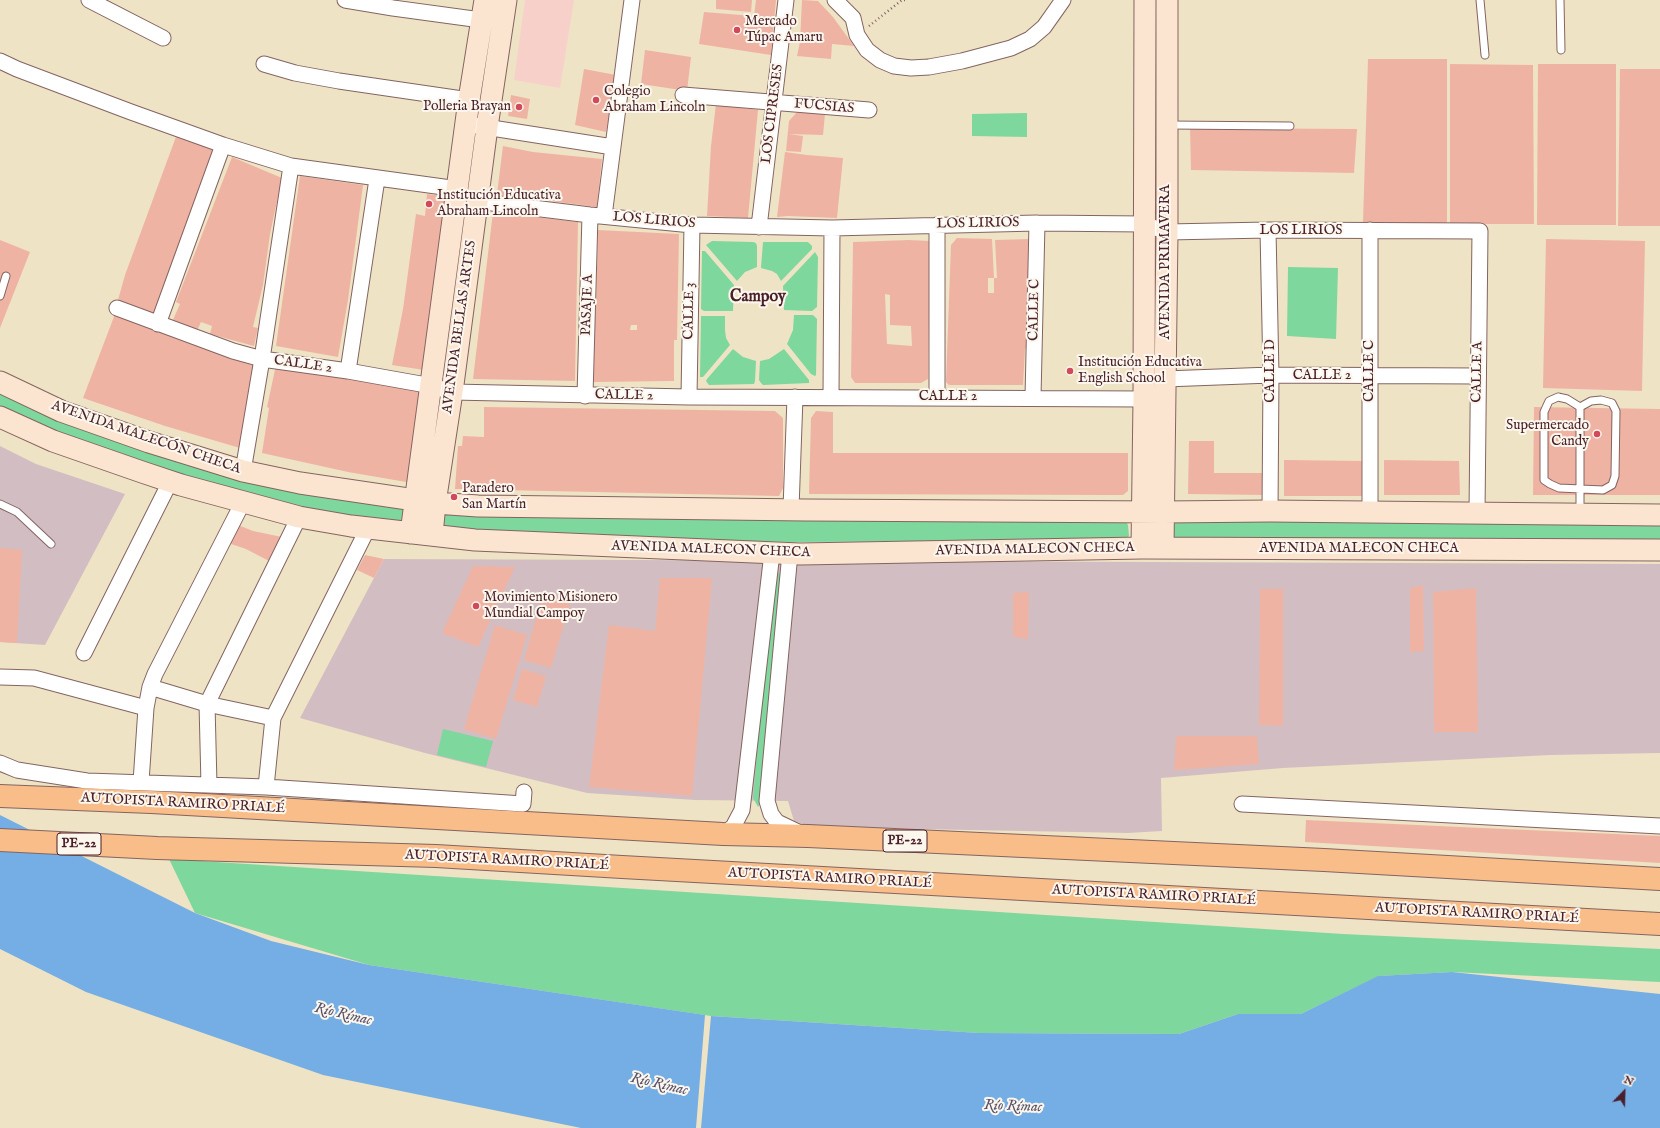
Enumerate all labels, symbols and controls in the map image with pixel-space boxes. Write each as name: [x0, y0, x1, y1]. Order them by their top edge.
place label: Mercado Túpac Amaru: [745, 14, 823, 46]
marker: Mercado Túpac Amaru: [732, 25, 742, 35]
street label: LOS CIPRESES: [759, 63, 787, 165]
place label: Colegio Abraham Lincoln: [604, 84, 705, 116]
marker: Colegio Abraham Lincoln: [591, 95, 601, 105]
street label: FUCSIAS: [793, 96, 855, 118]
place label: Polleria Brayan: [423, 99, 511, 115]
marker: Polleria Brayan: [514, 102, 524, 112]
street label: AVENIDA PRIMAVERA: [1158, 185, 1174, 339]
place label: Institución Educativa Abraham Lincoln: [437, 188, 561, 220]
marker: Institución Educativa Abraham Lincoln: [424, 199, 434, 209]
street label: LOS LIRIOS: [612, 209, 696, 233]
street label: LOS LIRIOS: [936, 215, 1020, 233]
street label: LOS LIRIOS: [1260, 223, 1342, 239]
street label: AVENIDA BELLAS ARTES: [440, 239, 480, 415]
street label: PASAJE A: [579, 274, 597, 336]
street label: CALLE C: [1026, 279, 1044, 341]
street label: CALLE 3: [681, 282, 699, 340]
district label: Campoy: [730, 288, 786, 308]
street label: CALLE D: [1263, 339, 1279, 403]
street label: CALLE C: [1362, 340, 1378, 402]
street label: CALLE A: [1469, 341, 1487, 403]
street label: CALLE 2: [273, 353, 333, 377]
place label: Institución Educativa English School: [1078, 355, 1202, 388]
marker: Institución Educativa English School: [1065, 366, 1075, 376]
street label: CALLE 2: [1293, 368, 1351, 384]
street label: CALLE 2: [595, 387, 653, 405]
street label: CALLE 2: [919, 389, 977, 405]
street label: AVENIDA MALECÓN CHECA: [49, 398, 243, 478]
place label: Supermercado Candy: [1506, 418, 1589, 450]
marker: Supermercado Candy: [1592, 429, 1602, 439]
place label: Paradero San Martín: [462, 481, 526, 514]
marker: Paradero San Martín: [449, 492, 459, 502]
street label: AVENIDA MALECON CHECA: [611, 538, 811, 562]
street label: AVENIDA MALECON CHECA: [935, 540, 1135, 560]
street label: AVENIDA MALECON CHECA: [1259, 541, 1459, 557]
place label: Movimiento Misionero Mundial Campoy: [484, 590, 618, 622]
marker: Movimiento Misionero Mundial Campoy: [471, 601, 481, 611]
street label: AUTOPISTA RAMIRO PRIALÉ: [81, 790, 285, 818]
road number: PE-22: [883, 830, 927, 852]
road number: PE-22: [57, 833, 101, 855]
street label: AUTOPISTA RAMIRO PRIALÉ: [405, 847, 609, 875]
street label: AUTOPISTA RAMIRO PRIALÉ: [728, 865, 932, 893]
street label: AUTOPISTA RAMIRO PRIALÉ: [1052, 882, 1256, 910]
street label: AUTOPISTA RAMIRO PRIALÉ: [1375, 900, 1579, 928]
water label: Río Rímac: [313, 1000, 373, 1030]
water label: Río Rímac: [629, 1070, 689, 1100]
north arrow: [1604, 1072, 1644, 1112]
text: N: [1622, 1073, 1636, 1089]
water label: Río Rímac: [984, 1097, 1042, 1117]

